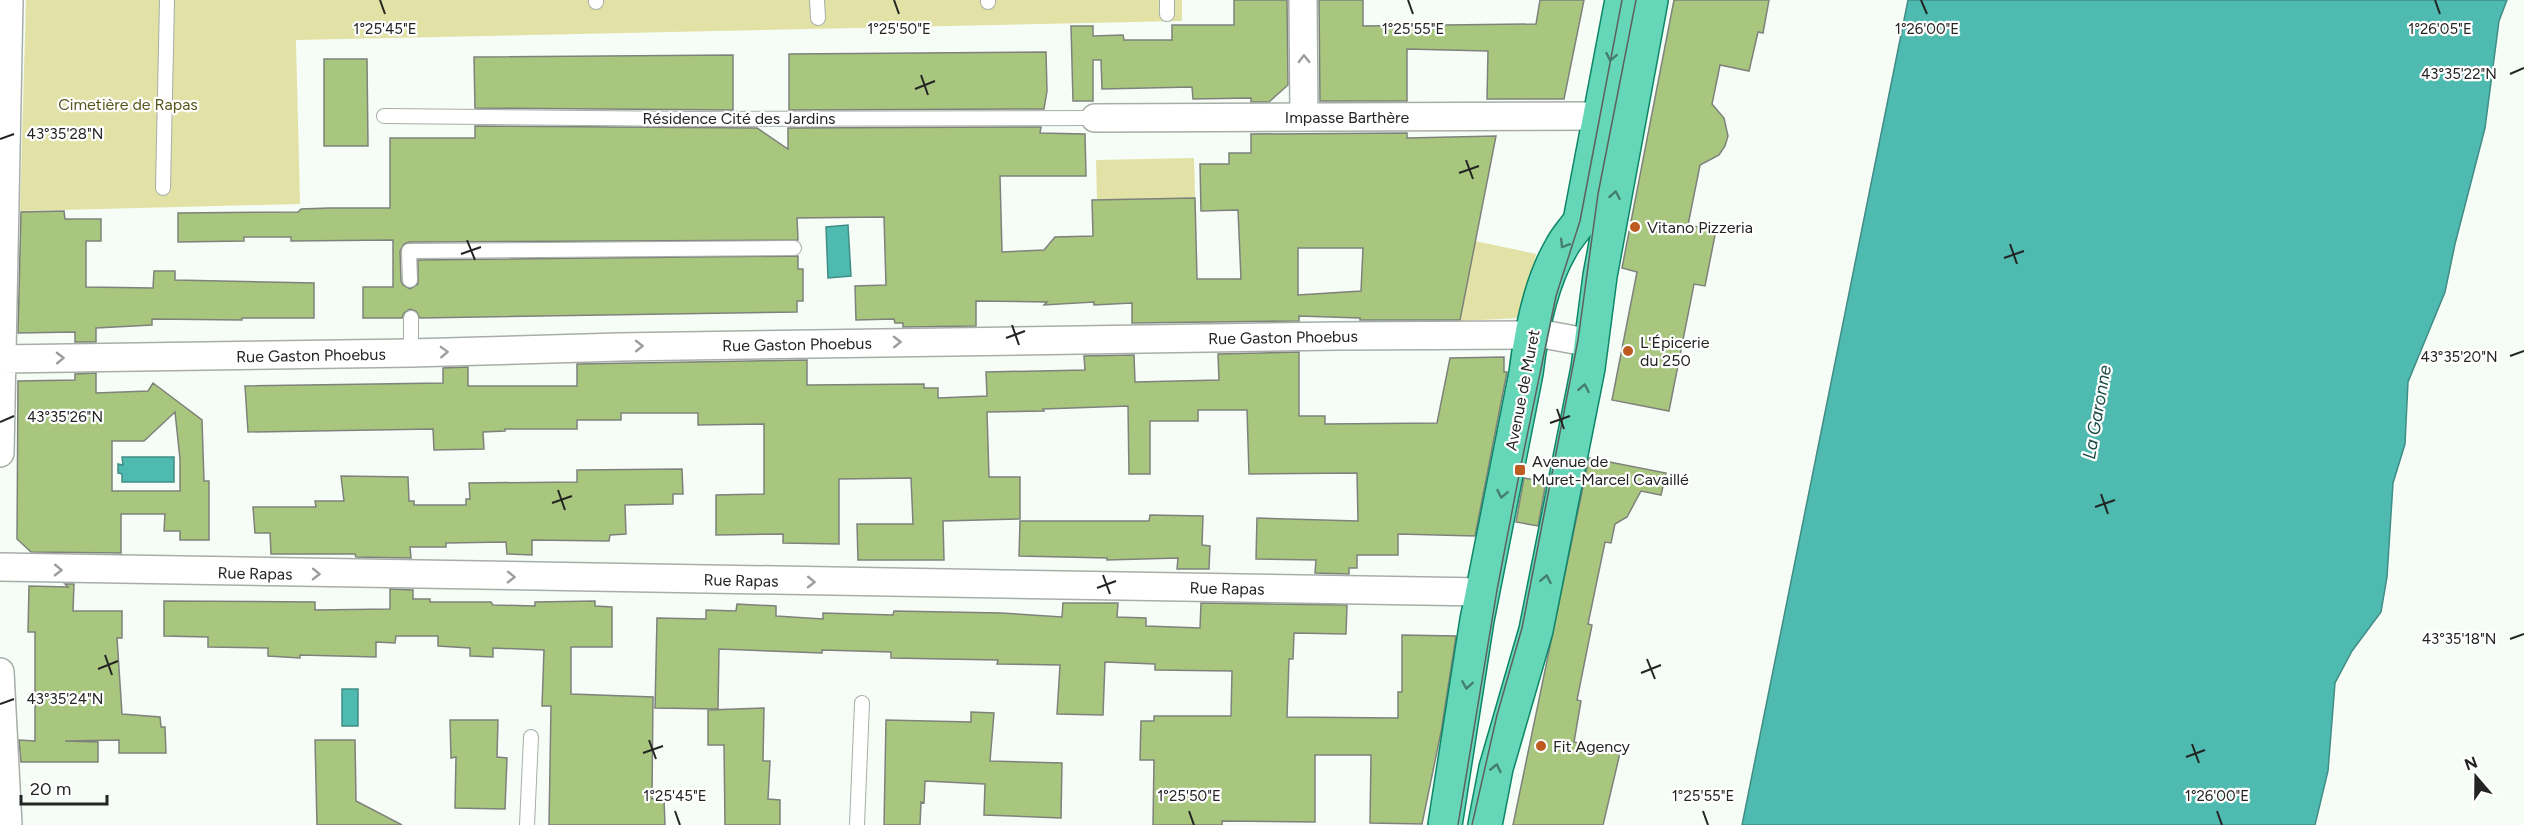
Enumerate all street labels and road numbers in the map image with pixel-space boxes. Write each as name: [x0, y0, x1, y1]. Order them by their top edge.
street label: Impasse Barthère: [1285, 108, 1409, 127]
street label: Résidence Cité des Jardins: [642, 109, 836, 128]
street label: Rue Gaston Phoebus: [1208, 327, 1358, 348]
street label: Avenue de Muret: [1501, 328, 1544, 452]
street label: Rue Gaston Phoebus: [722, 334, 872, 355]
street label: Rue Gaston Phoebus: [236, 345, 386, 366]
street label: Rue Rapas: [217, 563, 293, 584]
street label: Rue Rapas: [703, 570, 779, 591]
street label: Rue Rapas: [1189, 578, 1265, 599]

